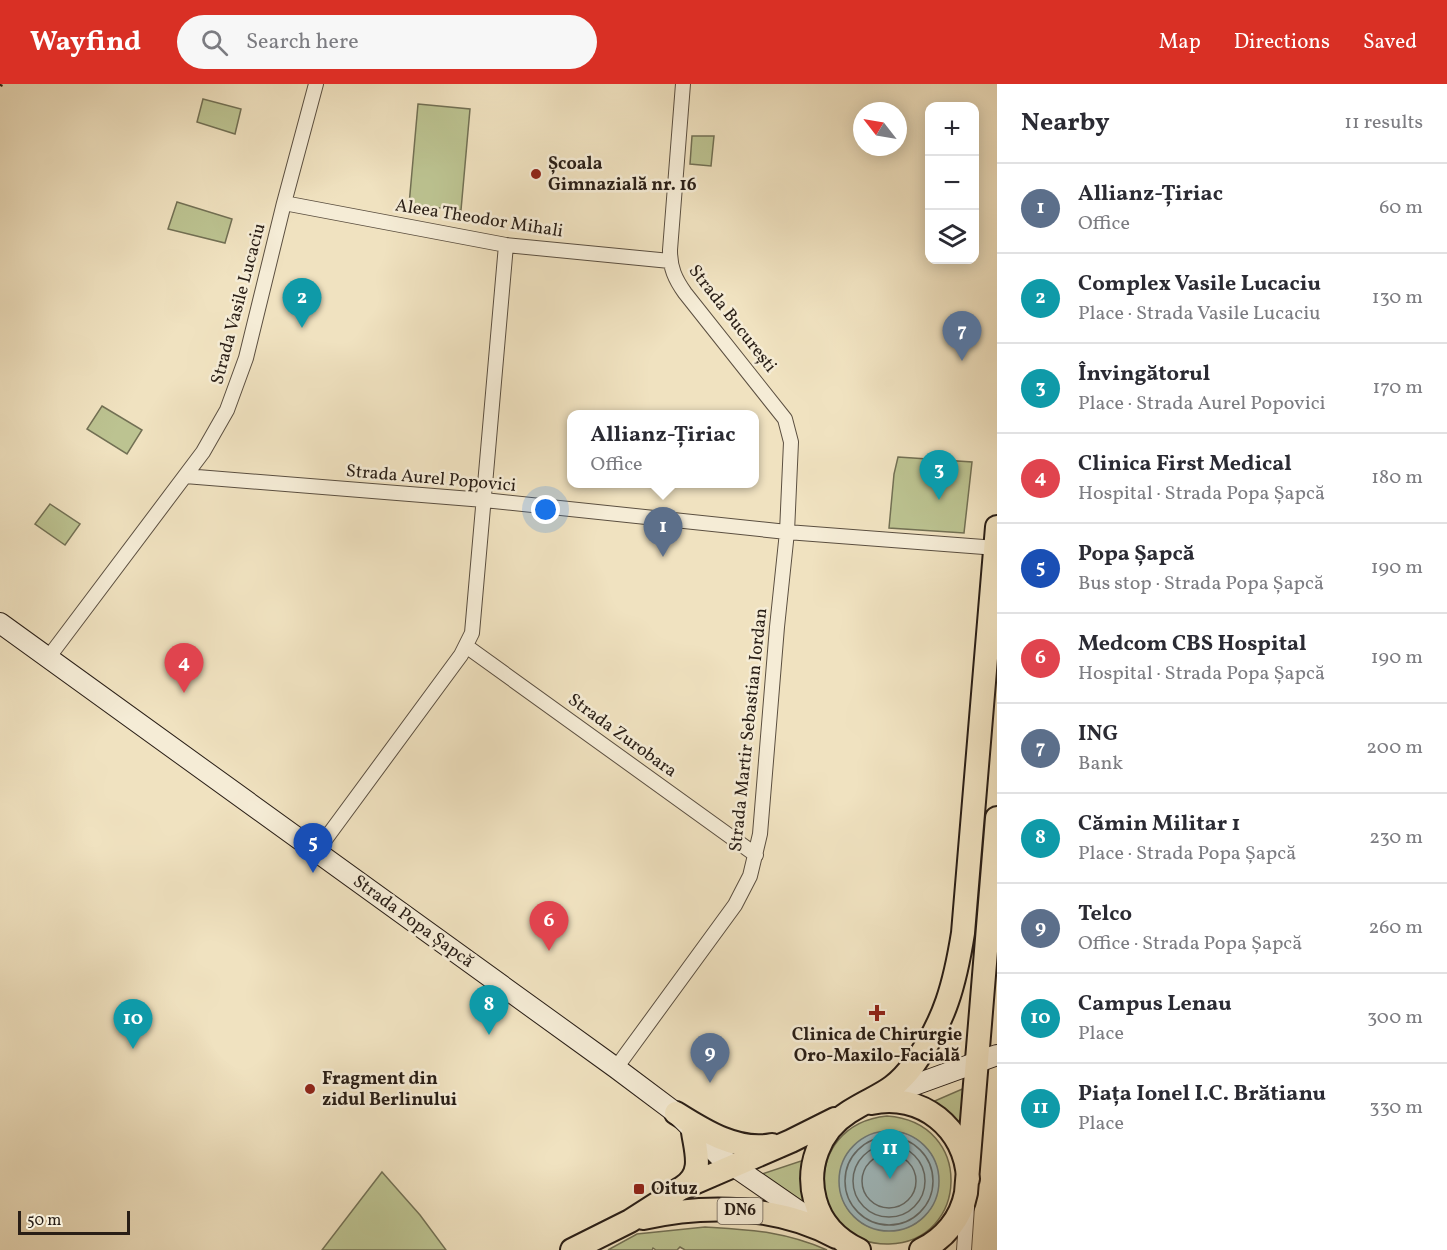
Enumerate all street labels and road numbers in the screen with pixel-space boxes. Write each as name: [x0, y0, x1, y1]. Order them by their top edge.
street label: Aleea Theodor Mihali: [393, 193, 565, 245]
street label: Strada Vasile Lucaciu: [205, 221, 273, 387]
street label: Strada București: [682, 260, 782, 378]
street label: Strada Aurel Popovici: [345, 459, 517, 499]
street label: Strada Martir Sebastian Iordan: [724, 607, 774, 853]
street label: Strada Zurobara: [562, 688, 682, 784]
street label: Strada Popa Șapcă: [347, 869, 479, 975]
road number: DN6: [718, 1198, 762, 1224]

